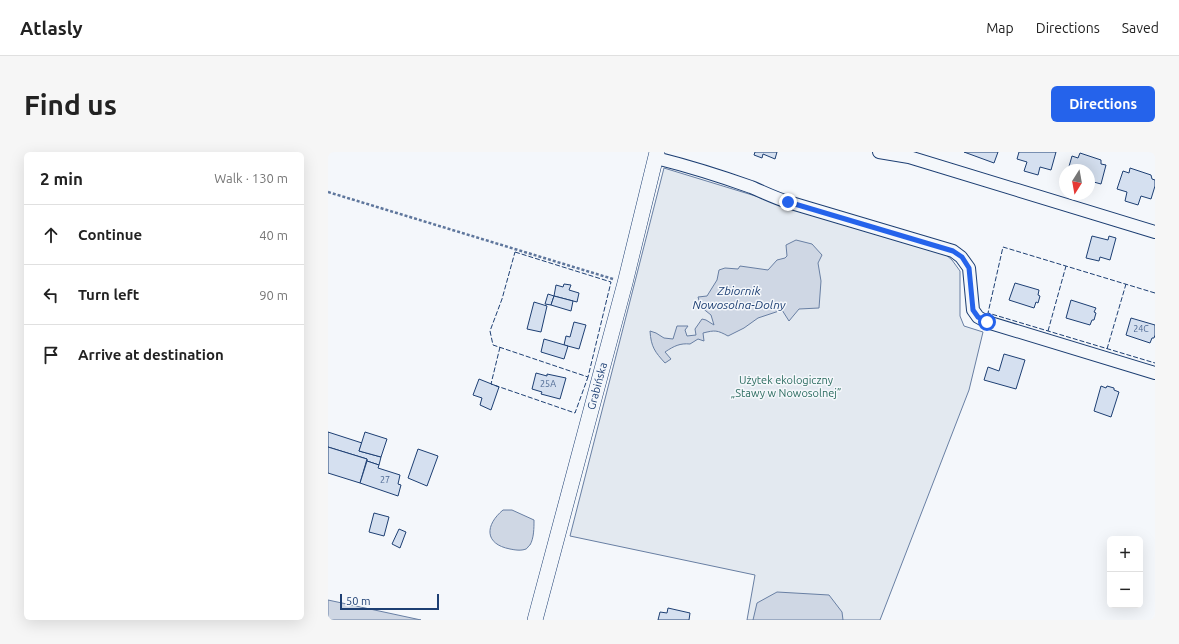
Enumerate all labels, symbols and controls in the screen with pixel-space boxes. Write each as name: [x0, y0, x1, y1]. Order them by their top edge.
text: Atlasly: [20, 17, 83, 39]
text: Map: [986, 20, 1014, 36]
text: Directions: [1036, 20, 1100, 36]
text: Saved: [1122, 20, 1159, 36]
button: Directions: [1051, 86, 1155, 122]
text: Find us: [24, 89, 117, 120]
north arrow: [1059, 164, 1095, 200]
text: 2 min: [40, 169, 83, 188]
text: Walk · 130 m: [214, 171, 288, 185]
route end: [779, 193, 797, 211]
icon: ahead: [40, 224, 62, 246]
text: Continue: [78, 226, 142, 243]
text: 40 m: [259, 228, 288, 242]
icon: left: [40, 284, 62, 306]
water label: Zbiornik Nowosolna-Dolny: [693, 284, 786, 311]
text: Turn left: [78, 286, 139, 303]
text: 90 m: [259, 288, 288, 302]
route start: [978, 313, 996, 331]
house number: 24C: [1133, 324, 1149, 334]
icon: arrive: [40, 344, 62, 366]
text: Arrive at destination: [78, 346, 224, 363]
street label: Grabińska: [585, 361, 609, 411]
park label: Użytek ekologiczny „Stawy w Nowosolnej”: [731, 374, 841, 399]
house number: 25A: [540, 379, 556, 389]
house number: 27: [380, 475, 390, 485]
map controls: [1107, 536, 1143, 608]
button: +: [1107, 536, 1143, 572]
button: −: [1107, 572, 1143, 608]
scale bar: [340, 592, 439, 611]
text: 50 m: [346, 595, 370, 607]

